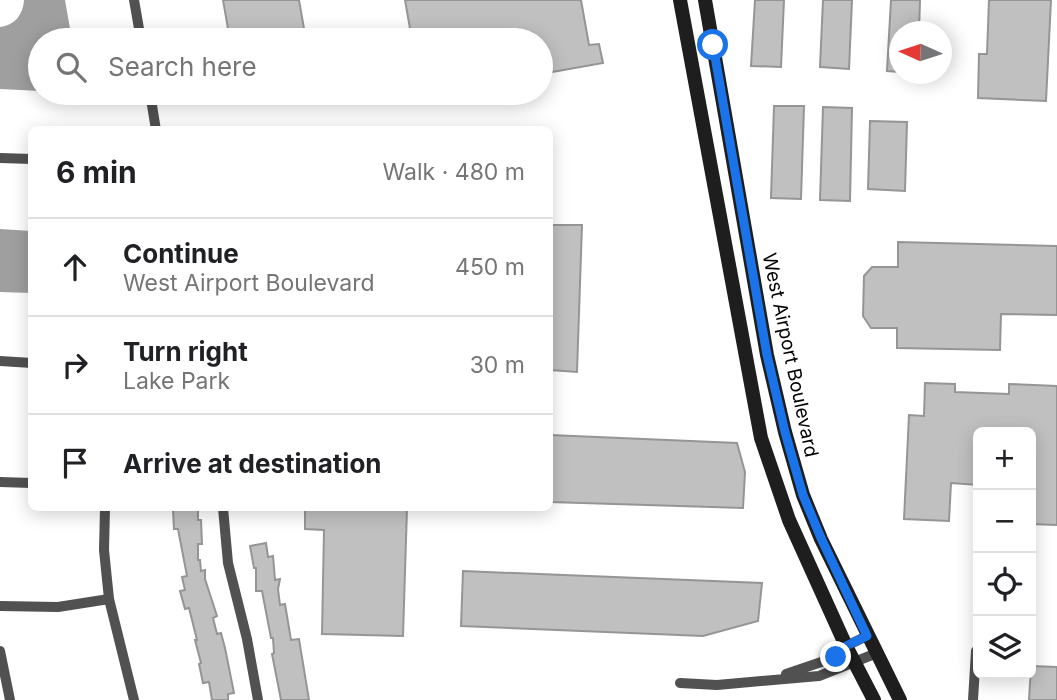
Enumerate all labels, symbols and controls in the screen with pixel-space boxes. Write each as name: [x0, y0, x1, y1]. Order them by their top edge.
north arrow: [889, 21, 952, 84]
search box: [28, 28, 553, 105]
route start: [697, 29, 728, 60]
icon: search: [52, 48, 90, 86]
text: Search here: [108, 51, 257, 82]
text: 6 min: [56, 154, 137, 190]
text: Walk · 480 m: [383, 158, 525, 186]
text: Continue: [123, 238, 239, 269]
icon: ahead: [56, 248, 94, 286]
street label: West Airport Boulevard: [758, 251, 823, 459]
text: 450 m: [455, 253, 525, 281]
text: West Airport Boulevard: [123, 269, 375, 297]
text: Turn right: [123, 336, 248, 367]
icon: right: [56, 346, 94, 384]
text: 30 m: [470, 351, 525, 379]
text: Lake Park: [123, 367, 230, 395]
map controls: [973, 427, 1036, 679]
button: +: [973, 427, 1036, 490]
icon: arrive: [56, 444, 94, 482]
text: Arrive at destination: [123, 448, 382, 479]
button: −: [973, 490, 1036, 553]
button: locate: [973, 553, 1036, 616]
button: layers: [973, 616, 1036, 679]
route end: [820, 641, 851, 672]

